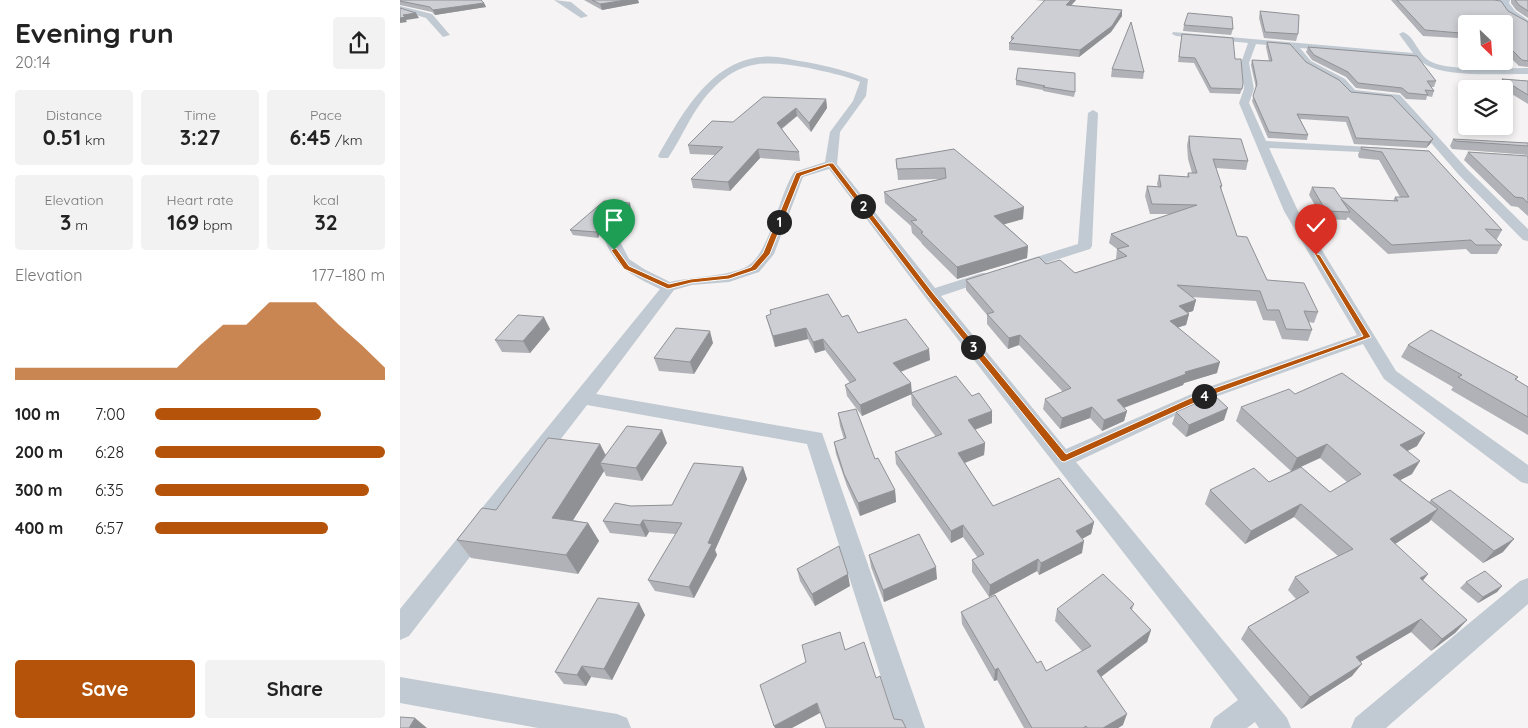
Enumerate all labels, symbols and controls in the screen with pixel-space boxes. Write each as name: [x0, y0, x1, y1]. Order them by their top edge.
text: Evening run: [15, 15, 174, 50]
north arrow: [1458, 15, 1512, 70]
map controls: [1458, 15, 1513, 135]
button: share: [333, 17, 385, 69]
text: 20:14: [15, 52, 51, 72]
button: layers: [1458, 80, 1513, 135]
text: Distance: [46, 106, 102, 124]
text: Time: [184, 106, 216, 124]
text: Pace: [310, 106, 342, 124]
text: 0.51: [43, 124, 81, 150]
text: 3:27: [180, 124, 220, 150]
text: 6:45: [289, 124, 331, 150]
text: km: [81, 131, 105, 149]
text: /km: [331, 131, 363, 149]
text: Elevation: [44, 191, 104, 209]
text: Heart rate: [167, 191, 233, 209]
text: kcal: [313, 191, 339, 209]
pin: 2: [850, 194, 876, 218]
text: 2: [860, 197, 867, 215]
pin: [593, 199, 635, 250]
pin: [1295, 204, 1337, 255]
icon: arrive: [600, 206, 628, 234]
text: 3: [60, 209, 71, 235]
text: 169: [167, 209, 199, 235]
text: 32: [314, 209, 338, 235]
pin: 1: [766, 210, 792, 234]
icon: check: [1302, 211, 1330, 239]
text: 1: [777, 213, 782, 231]
text: m: [71, 216, 88, 234]
text: bpm: [199, 216, 233, 234]
text: Elevation: [15, 265, 82, 285]
text: 177–180 m: [312, 265, 385, 285]
pin: 3: [960, 334, 986, 360]
text: 3: [970, 338, 977, 356]
pin: 4: [1192, 384, 1216, 408]
text: 4: [1200, 387, 1209, 405]
text: 100 m: [15, 404, 60, 424]
text: 7:00: [95, 404, 125, 424]
text: 200 m: [15, 442, 63, 462]
text: 6:28: [95, 442, 124, 462]
text: 300 m: [15, 480, 62, 500]
text: 6:35: [95, 480, 124, 500]
text: 400 m: [15, 518, 63, 538]
text: 6:57: [95, 518, 124, 538]
button: Save: [15, 660, 195, 718]
button: Share: [205, 660, 385, 718]

